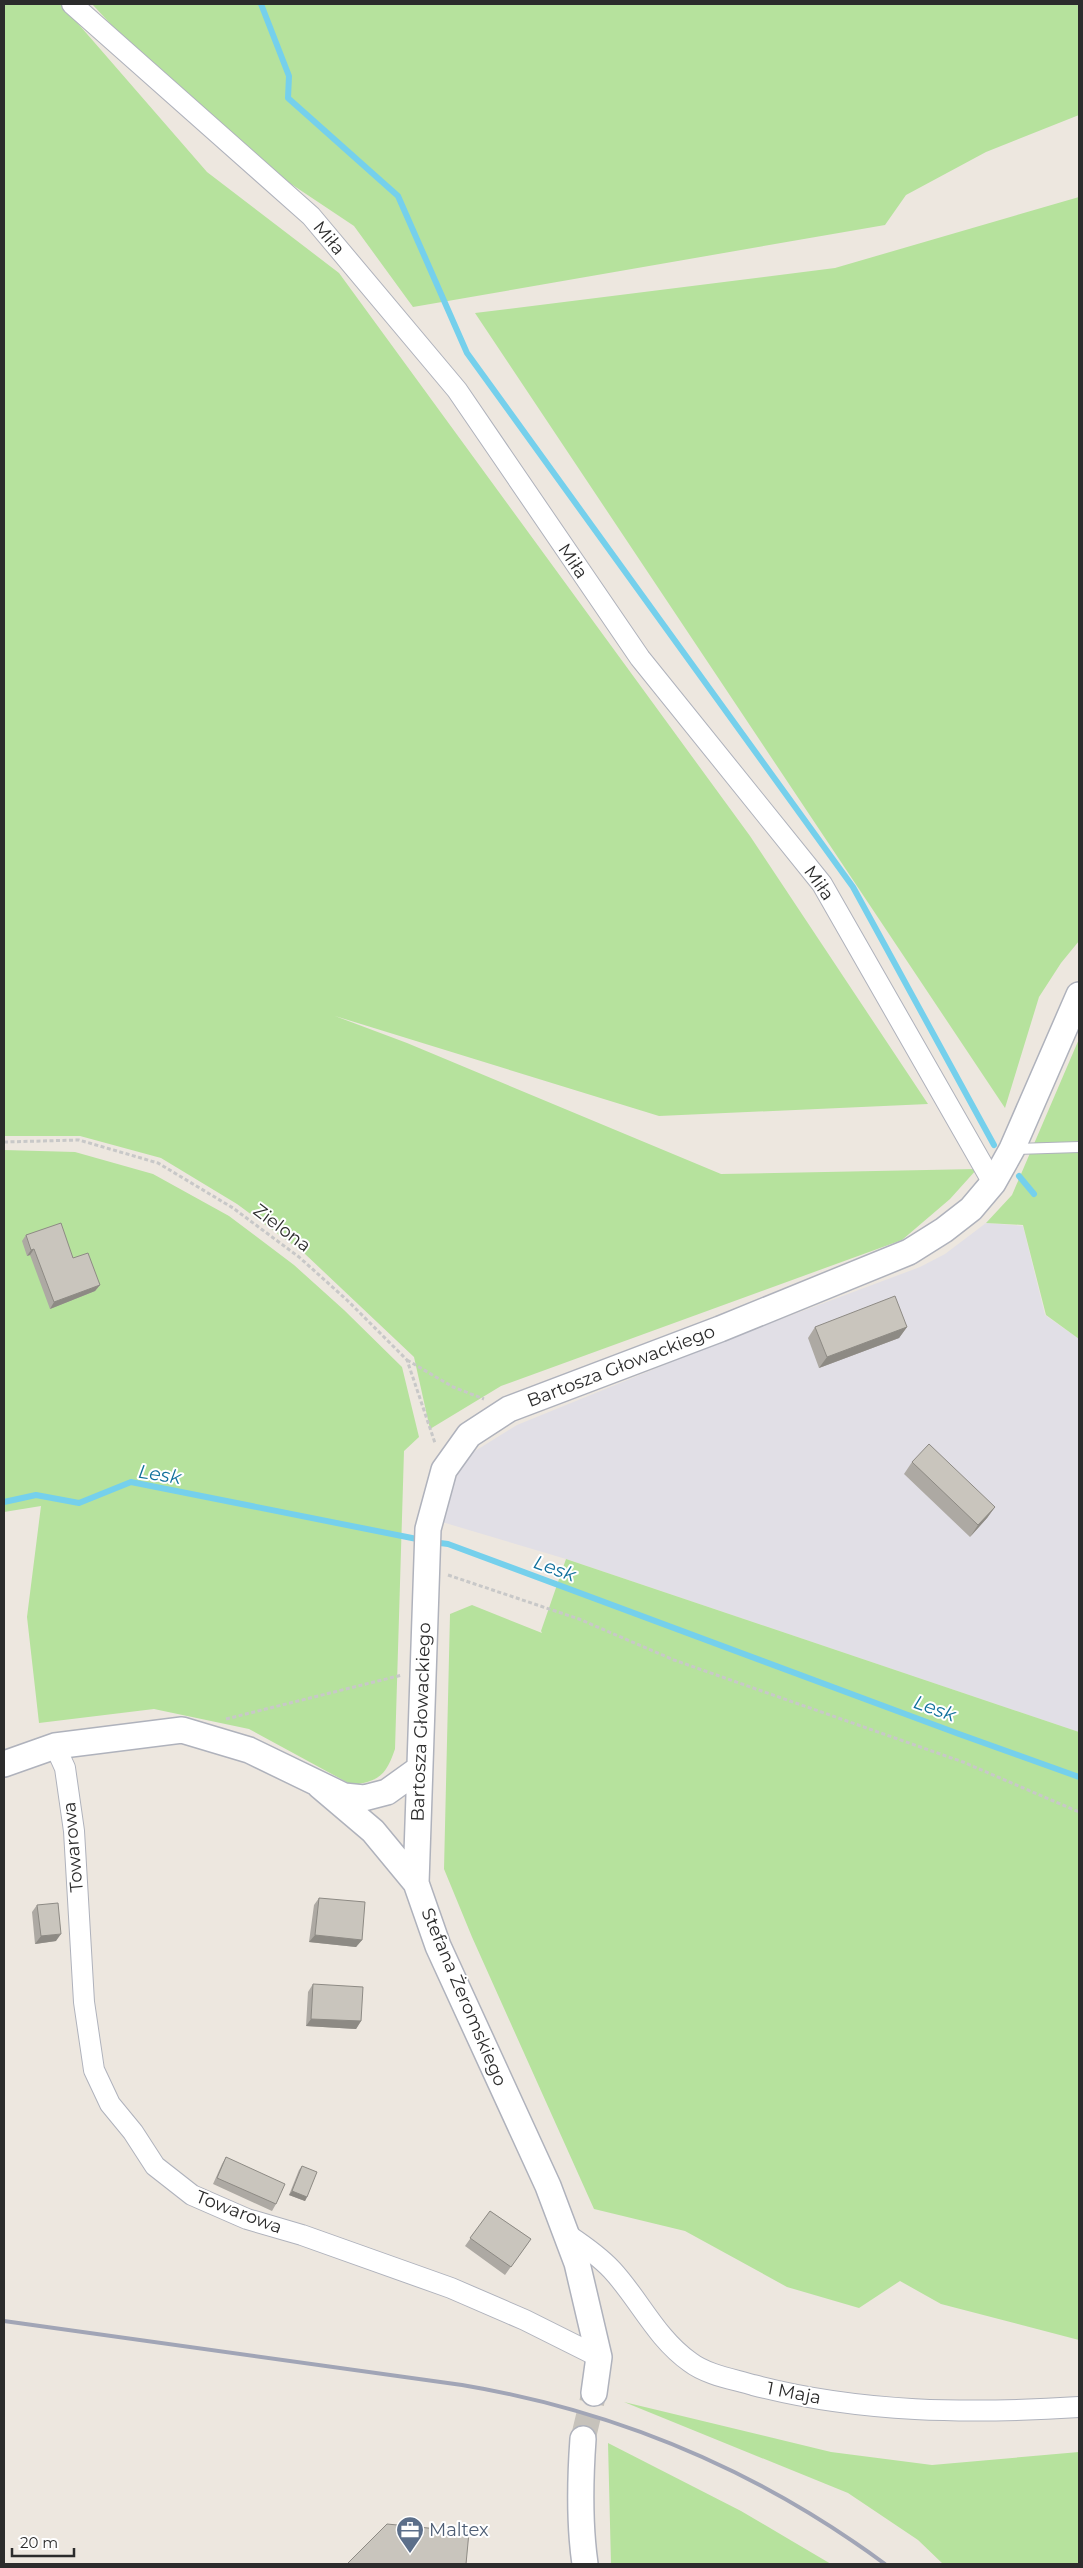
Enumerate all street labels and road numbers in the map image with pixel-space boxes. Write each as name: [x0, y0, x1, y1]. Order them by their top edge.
street label: Miła: [308, 216, 350, 260]
street label: Miła: [553, 539, 593, 583]
street label: Miła: [799, 861, 839, 905]
street label: Zielona: [249, 1199, 315, 1257]
street label: Bartosza Głowackiego: [524, 1320, 718, 1412]
street label: Bartosza Głowackiego: [407, 1622, 435, 1822]
street label: Towarowa: [58, 1801, 88, 1893]
street label: Stefana Żeromskiego: [416, 1905, 512, 2089]
street label: Towarowa: [193, 2186, 285, 2238]
street label: 1 Maja: [765, 2377, 823, 2409]

